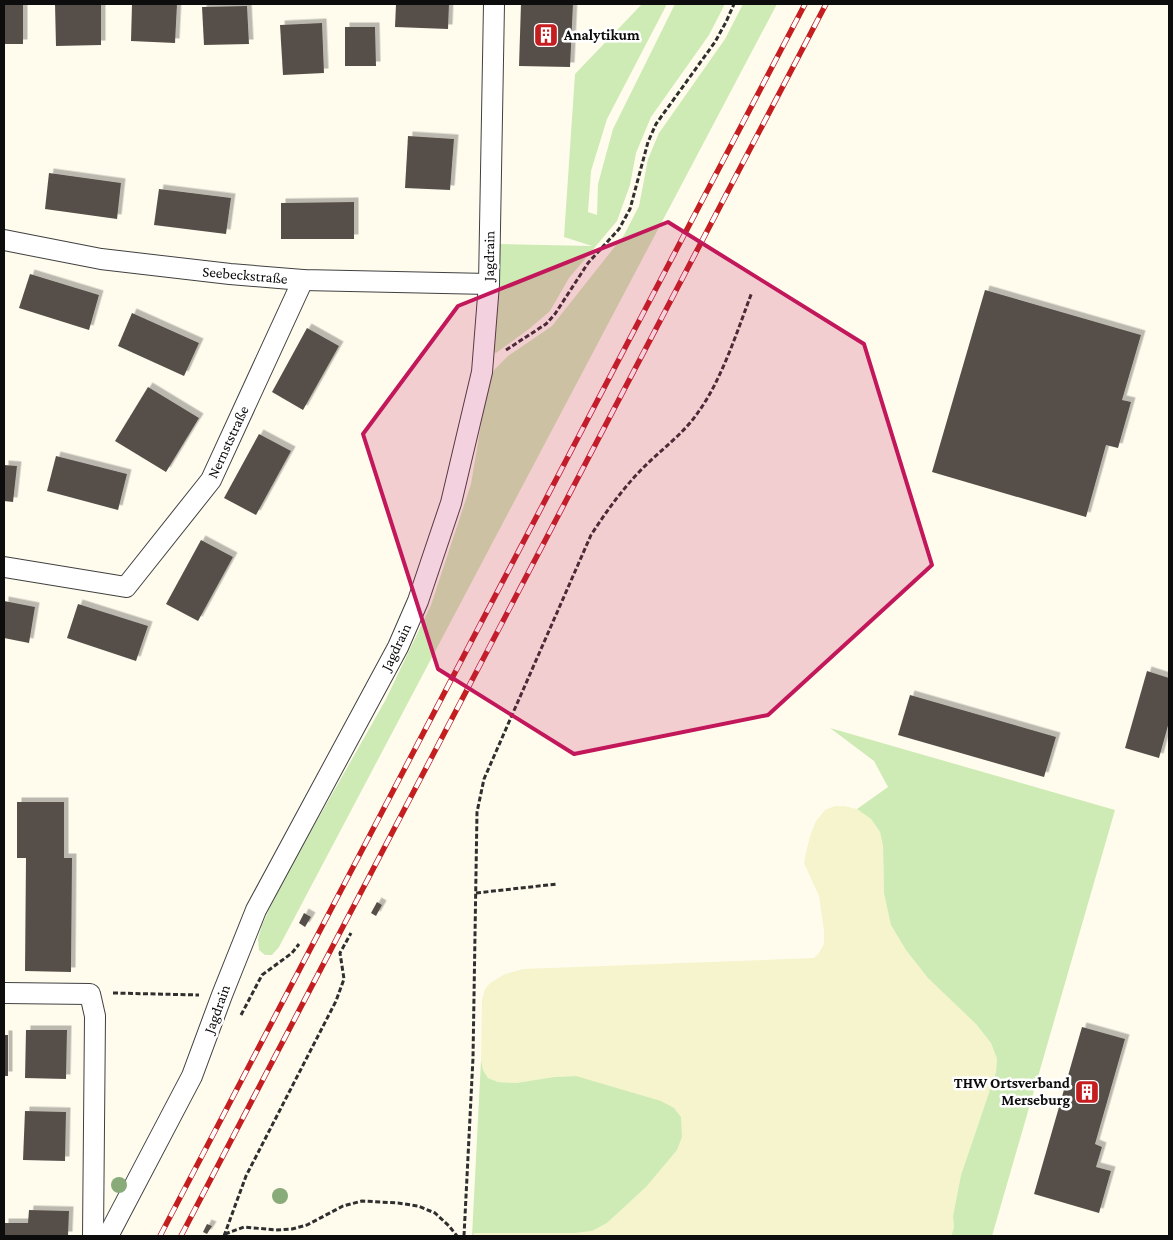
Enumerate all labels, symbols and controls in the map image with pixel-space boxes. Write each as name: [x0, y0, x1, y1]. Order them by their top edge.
building icon: Analytikum: [533, 22, 559, 48]
place label: Analytikum: [563, 27, 640, 43]
street label: Jagdrain: [481, 231, 498, 283]
street label: Seebeckstraße: [202, 263, 289, 287]
street label: Nernststraße: [204, 403, 252, 481]
street label: Jagdrain: [377, 621, 415, 675]
street label: Jagdrain: [200, 983, 234, 1038]
place label: THW Ortsverband Merseburg: [954, 1075, 1071, 1108]
building icon: THW Ortsverband Merseburg: [1074, 1079, 1100, 1105]

